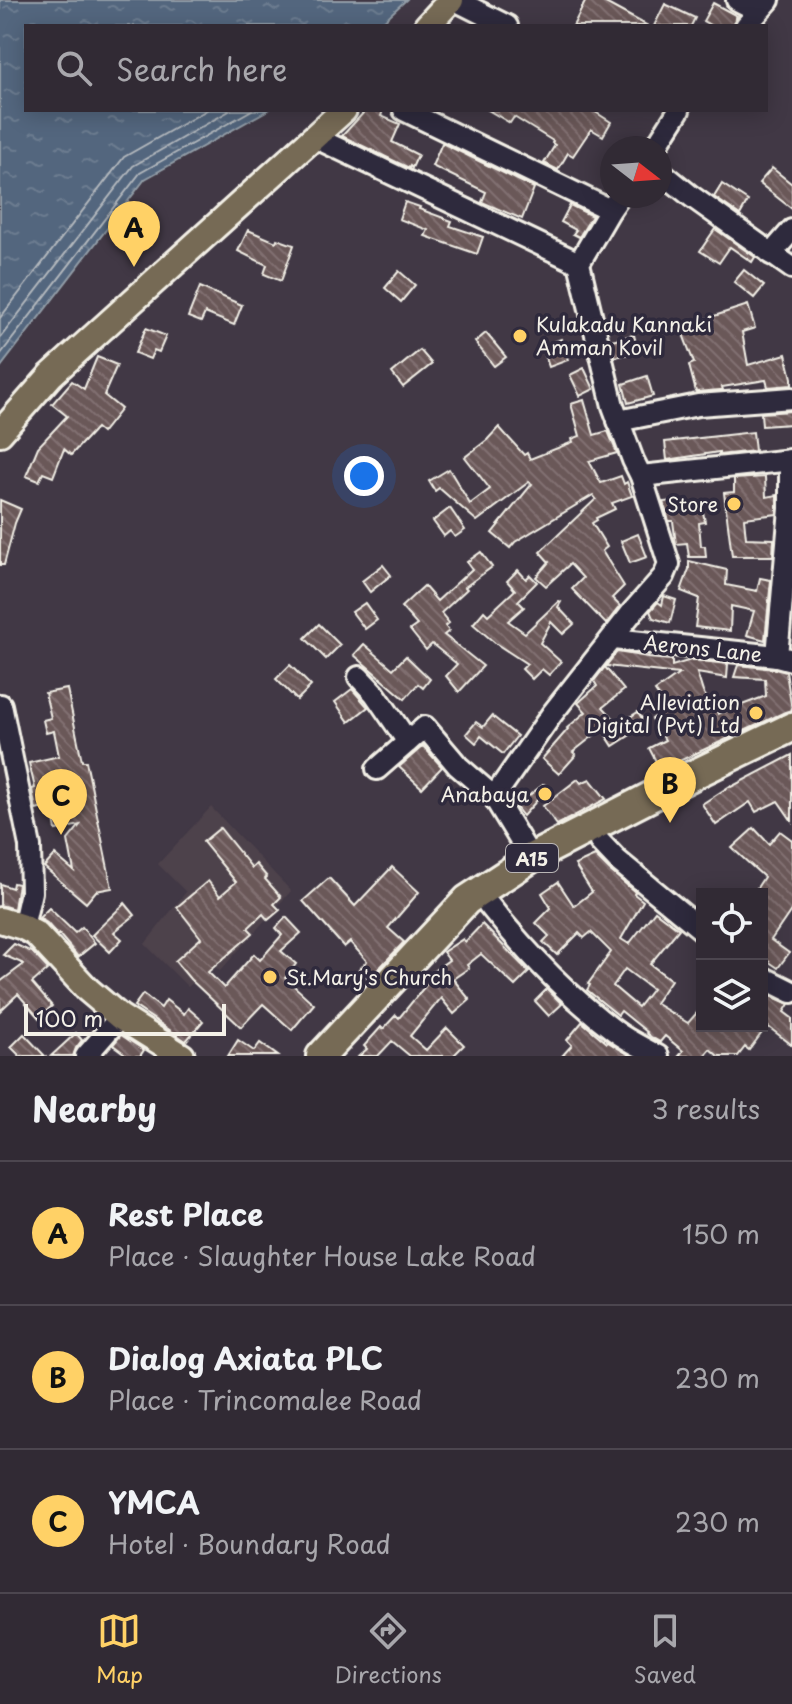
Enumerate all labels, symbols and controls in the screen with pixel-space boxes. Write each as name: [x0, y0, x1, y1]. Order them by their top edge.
search box: [24, 24, 768, 112]
icon: search: [52, 46, 96, 90]
text: Search here: [116, 46, 288, 91]
north arrow: [600, 136, 672, 208]
pin: A: [108, 201, 160, 267]
place label: Kulakadu Kannaki Amman Kovil: [536, 309, 712, 362]
marker: Kulakadu Kannaki Amman Kovil: [511, 327, 529, 345]
your location: [344, 456, 384, 496]
place label: Store: [667, 489, 718, 519]
marker: Store: [725, 495, 743, 513]
street label: Aerons Lane: [642, 627, 764, 669]
place label: Alleviation Digital (Pvt) Ltd: [586, 687, 740, 740]
marker: Alleviation Digital (Pvt) Ltd: [747, 704, 765, 722]
pin: B: [644, 757, 696, 823]
pin: C: [35, 769, 87, 835]
place label: Anabaya: [441, 779, 529, 809]
marker: Anabaya: [536, 785, 554, 803]
road number: A15: [506, 844, 558, 872]
map controls: [696, 888, 768, 1032]
button: locate: [696, 888, 768, 960]
button: layers: [696, 960, 768, 1032]
place label: St.Mary's Church: [286, 962, 452, 992]
marker: St.Mary's Church: [261, 968, 279, 986]
scale bar: [24, 1000, 226, 1036]
text: 100 m: [36, 1001, 103, 1034]
text: Nearby: [32, 1082, 157, 1134]
text: 3 results: [652, 1089, 760, 1128]
text: Rest Place: [108, 1191, 264, 1236]
text: A: [48, 1214, 68, 1253]
text: 150 m: [682, 1214, 760, 1253]
text: Place · Slaughter House Lake Road: [108, 1236, 536, 1275]
text: Dialog Axiata PLC: [108, 1335, 383, 1380]
text: B: [49, 1358, 67, 1397]
text: 230 m: [675, 1358, 760, 1397]
text: Place · Trincomalee Road: [108, 1380, 422, 1419]
text: YMCA: [108, 1479, 200, 1524]
text: C: [48, 1502, 68, 1541]
text: 230 m: [675, 1502, 760, 1541]
text: Hotel · Boundary Road: [108, 1524, 391, 1563]
tab: Map: [96, 1609, 143, 1690]
tab: Directions: [335, 1609, 442, 1690]
tab: Saved: [634, 1609, 696, 1690]

